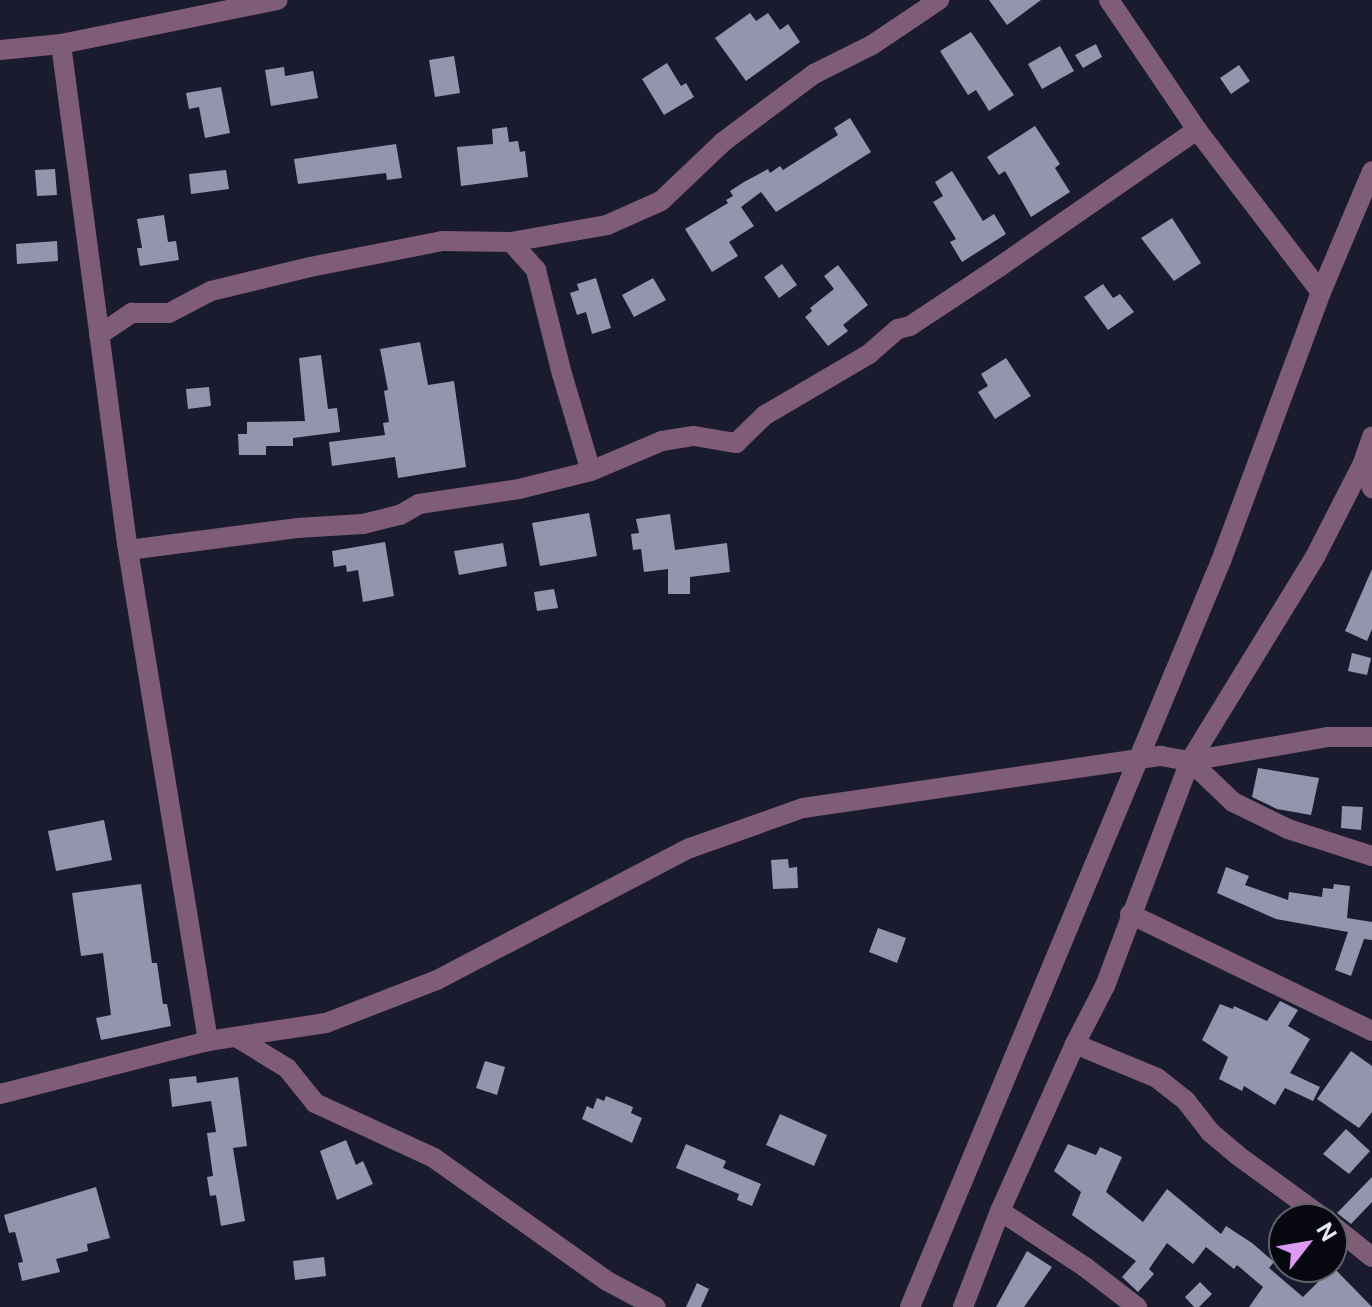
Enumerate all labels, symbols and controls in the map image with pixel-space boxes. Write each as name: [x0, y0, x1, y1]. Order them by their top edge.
north arrow: [1268, 1203, 1348, 1283]
text: N: [1311, 1218, 1342, 1246]

